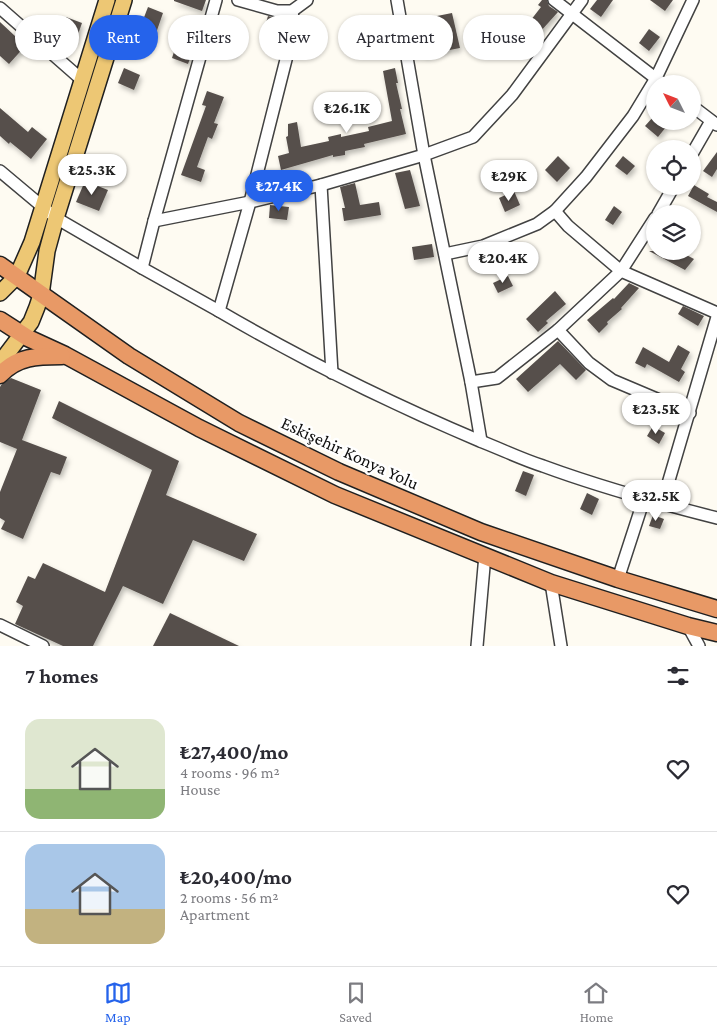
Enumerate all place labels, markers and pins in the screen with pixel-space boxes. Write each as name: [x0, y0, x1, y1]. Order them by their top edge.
pin: ₺26.1K: [306, 92, 388, 134]
pin: ₺25.3K: [51, 154, 133, 196]
pin: ₺29K: [479, 160, 539, 202]
pin: ₺27.4K: [238, 170, 320, 212]
pin: ₺20.4K: [462, 242, 544, 284]
pin: ₺23.5K: [615, 392, 697, 435]
pin: ₺32.5K: [615, 480, 697, 522]

